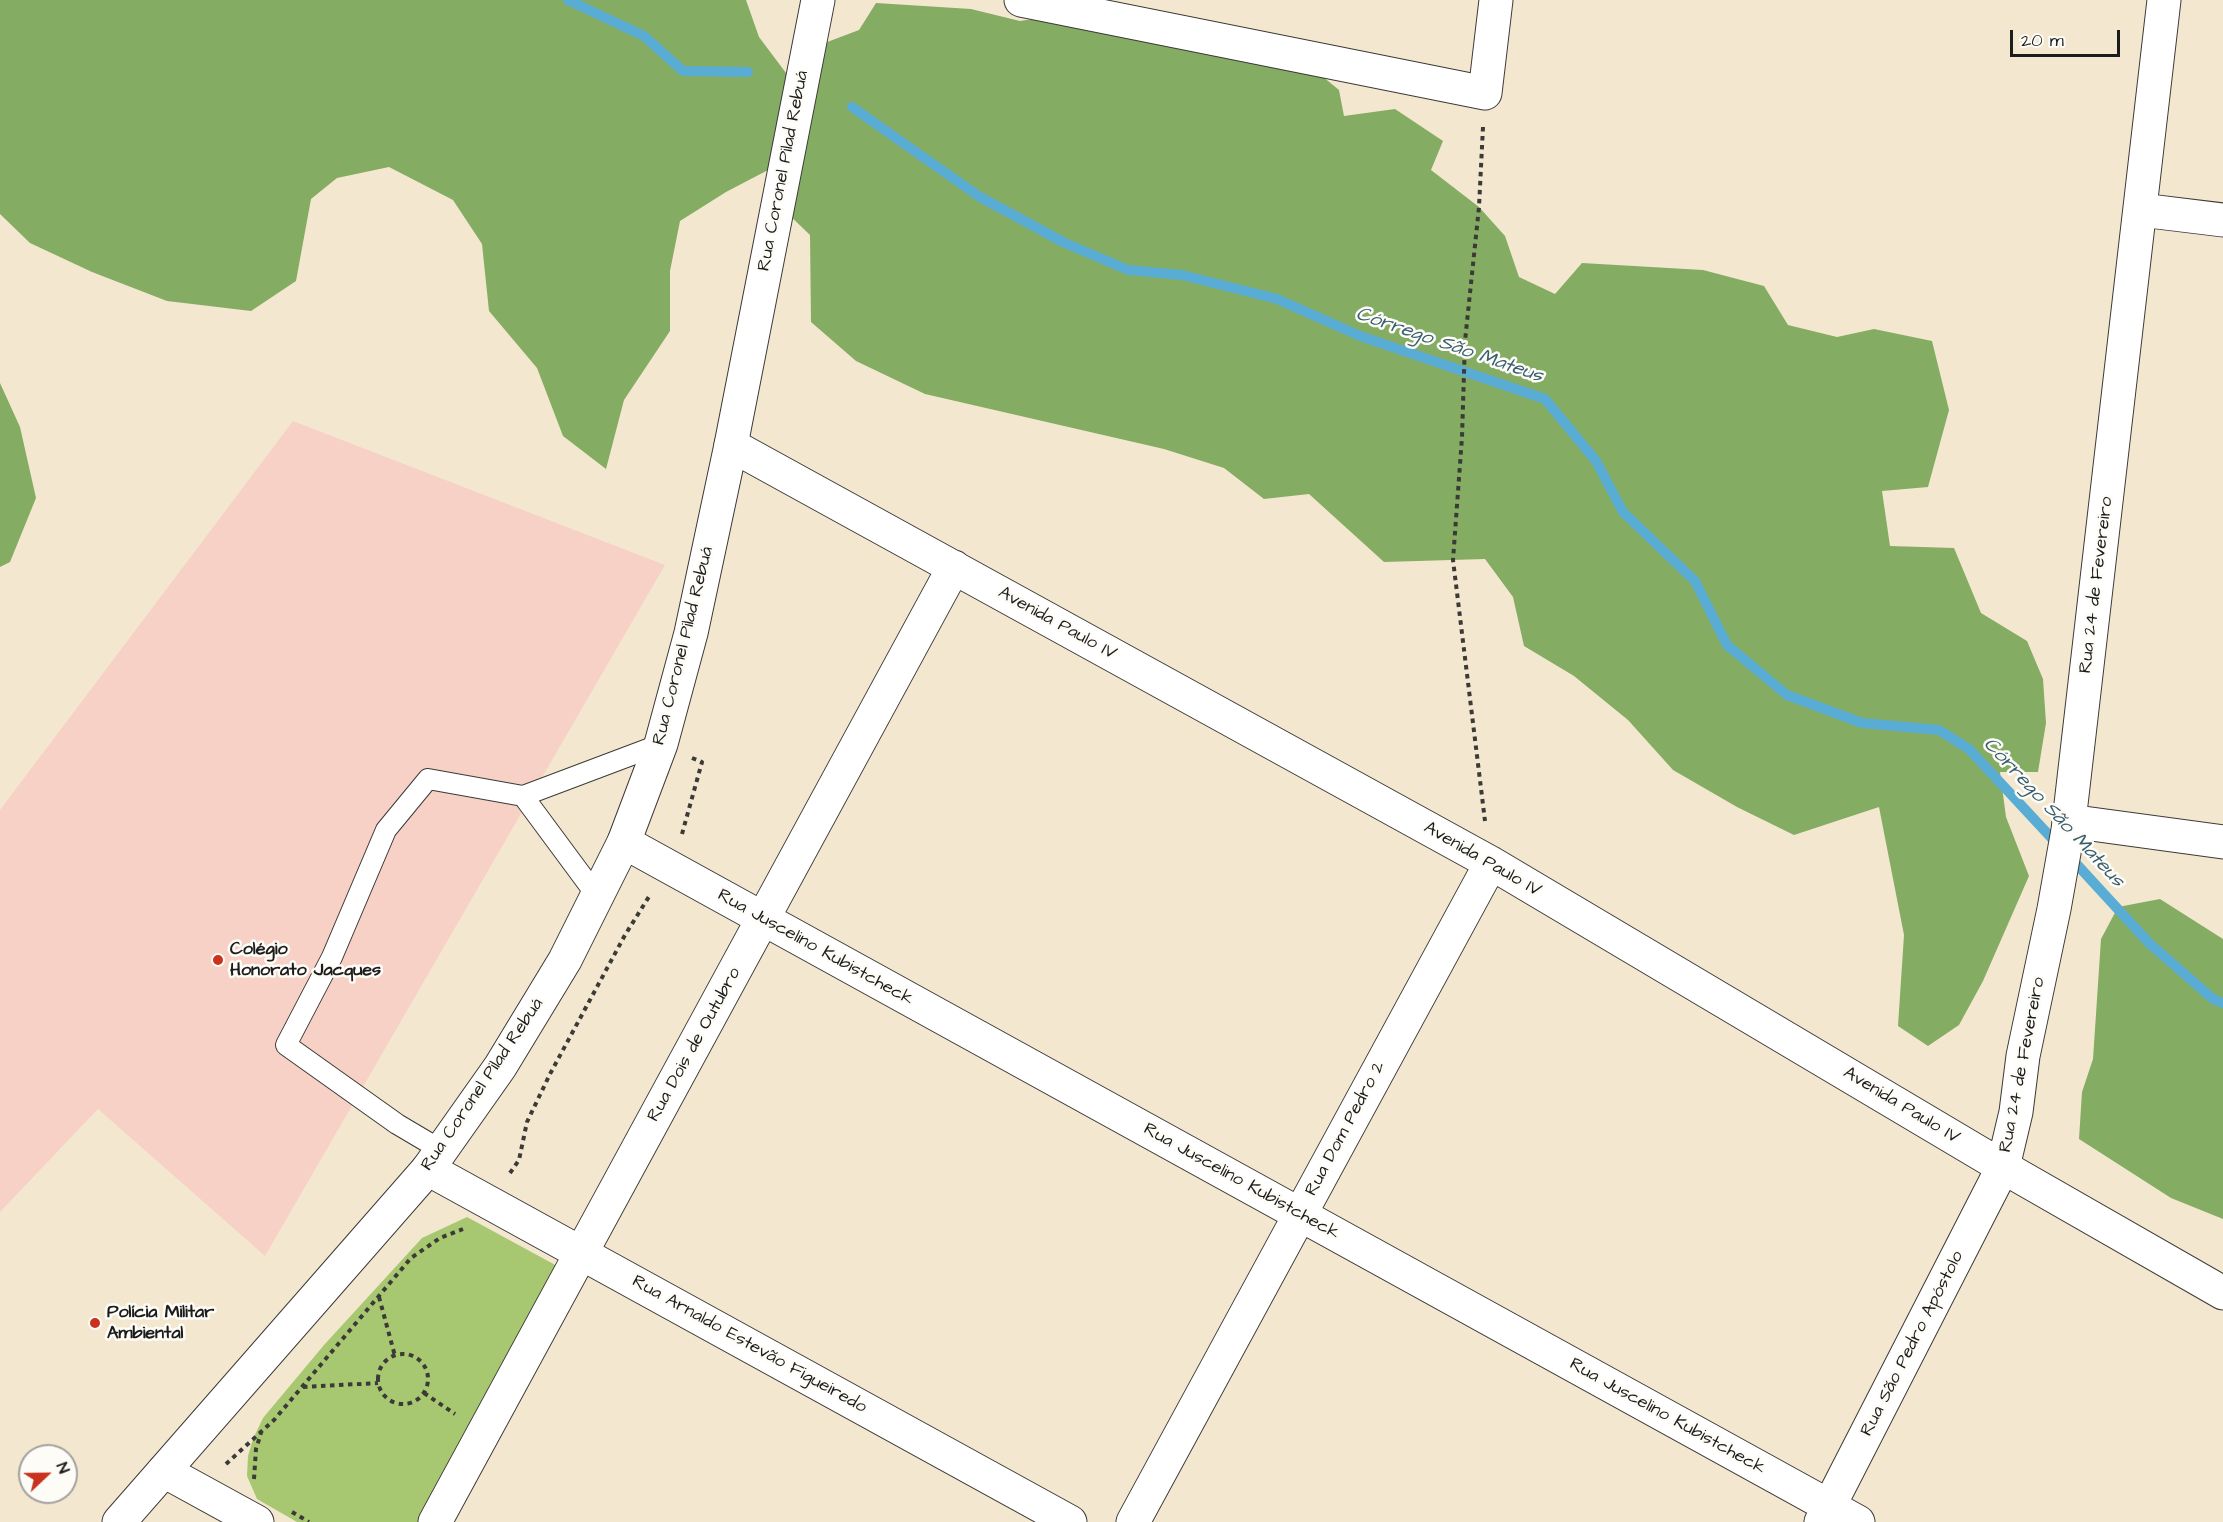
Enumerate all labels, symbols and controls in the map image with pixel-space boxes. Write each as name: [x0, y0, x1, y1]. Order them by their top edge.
scale bar: [2013, 18, 2122, 56]
text: 20 m: [2021, 28, 2064, 53]
street label: Rua Coronel Pilad Rebuá: [754, 69, 814, 273]
water label: Córrego São Mateus: [1352, 303, 1546, 389]
street label: Rua 24 de Fevereiro: [2075, 495, 2119, 675]
street label: Rua Coronel Pilad Rebuá: [649, 545, 719, 747]
street label: Avenida Paulo IV: [994, 583, 1120, 665]
water label: Córrego São Mateus: [1977, 733, 2129, 893]
street label: Avenida Paulo IV: [1419, 818, 1545, 902]
street label: Rua Juscelino Kubistcheck: [713, 885, 917, 1011]
place label: Colégio Honorato Jacques: [230, 939, 381, 982]
marker: Colégio Honorato Jacques: [211, 953, 225, 967]
street label: Rua Dois de Outubro: [644, 964, 746, 1126]
street label: Rua 24 de Fevereiro: [1995, 976, 2051, 1154]
street label: Rua Coronel Pilad Rebuá: [417, 995, 549, 1175]
street label: Rua Dom Pedro 2: [1301, 1058, 1391, 1200]
street label: Avenida Paulo IV: [1839, 1063, 1963, 1149]
street label: Rua Juscelino Kubistcheck: [1139, 1119, 1343, 1245]
street label: Rua São Pedro Apóstolo: [1857, 1248, 1969, 1440]
street label: Rua Arnaldo Estevão Figueiredo: [628, 1271, 870, 1419]
place label: Polícia Militar Ambiental: [107, 1302, 214, 1344]
marker: Polícia Militar Ambiental: [88, 1316, 102, 1330]
street label: Rua Juscelino Kubistcheck: [1565, 1354, 1769, 1480]
north arrow: [18, 1444, 78, 1504]
text: N: [51, 1459, 75, 1477]

